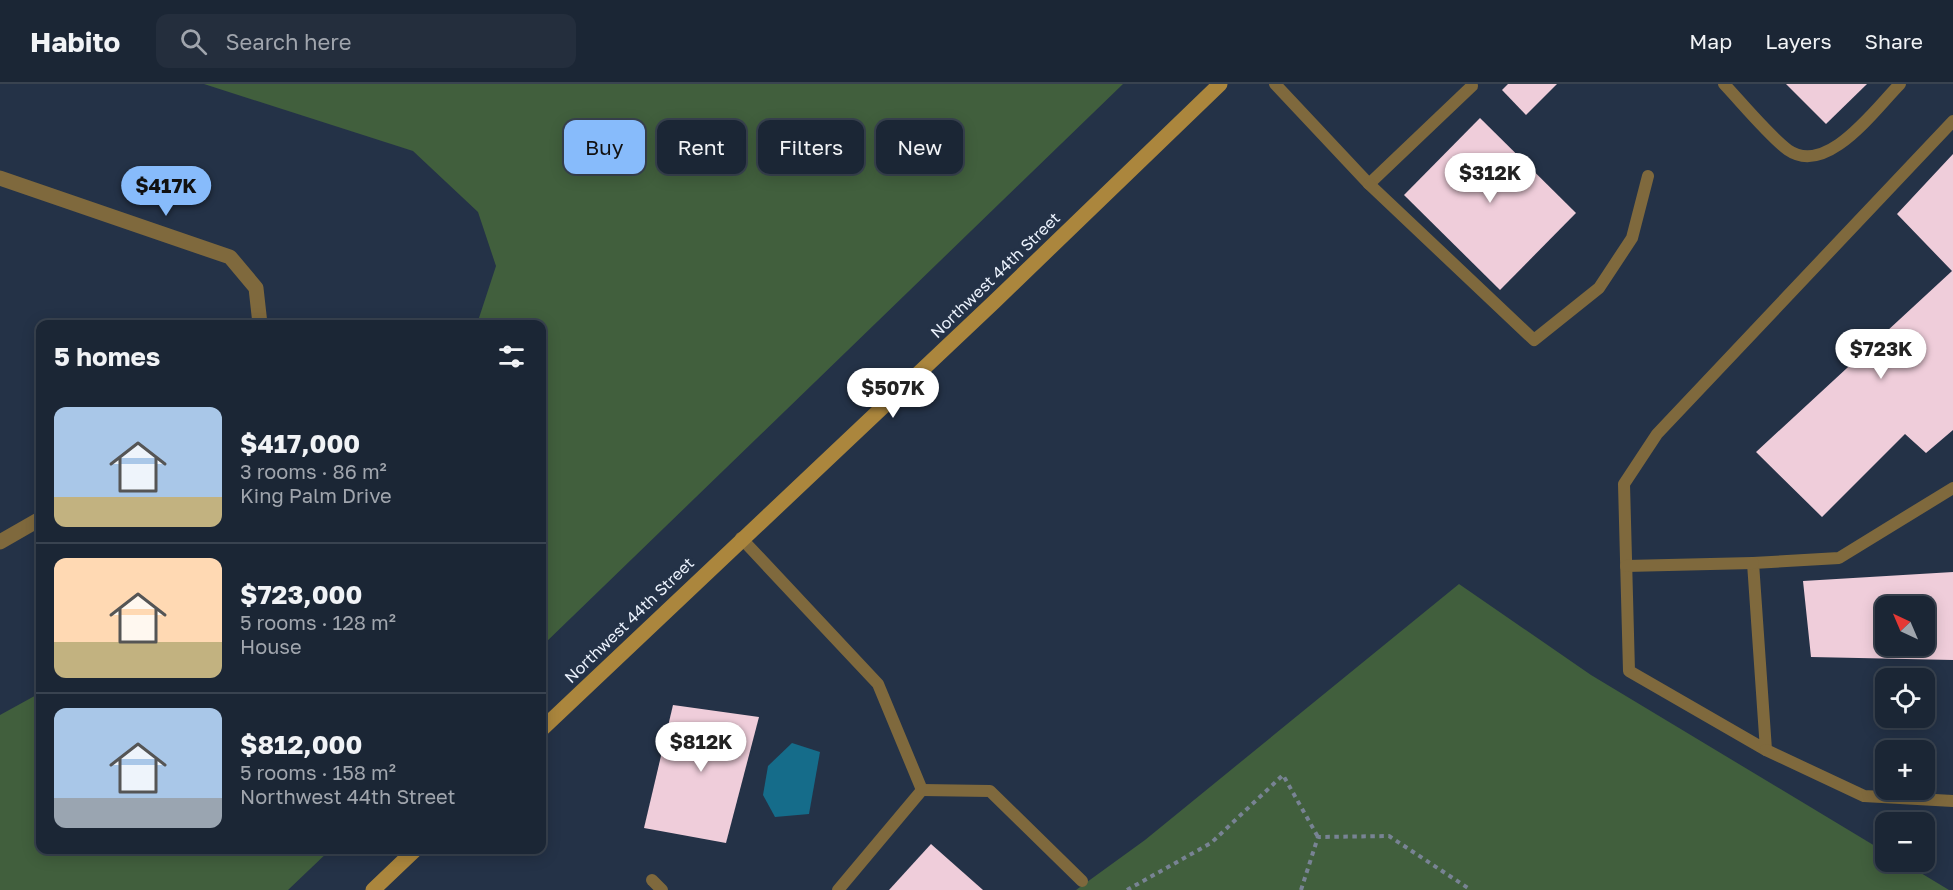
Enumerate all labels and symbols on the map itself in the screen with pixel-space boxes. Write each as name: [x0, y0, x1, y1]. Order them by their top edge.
pin: $312K: [1448, 153, 1532, 204]
pin: $417K: [124, 166, 208, 217]
street label: Northwest 44th Street: [926, 208, 1064, 342]
pin: $723K: [1839, 329, 1923, 380]
pin: $507K: [851, 368, 935, 419]
street label: Northwest 44th Street: [560, 553, 698, 687]
north arrow: [1875, 596, 1935, 656]
pin: $812K: [659, 722, 743, 773]

